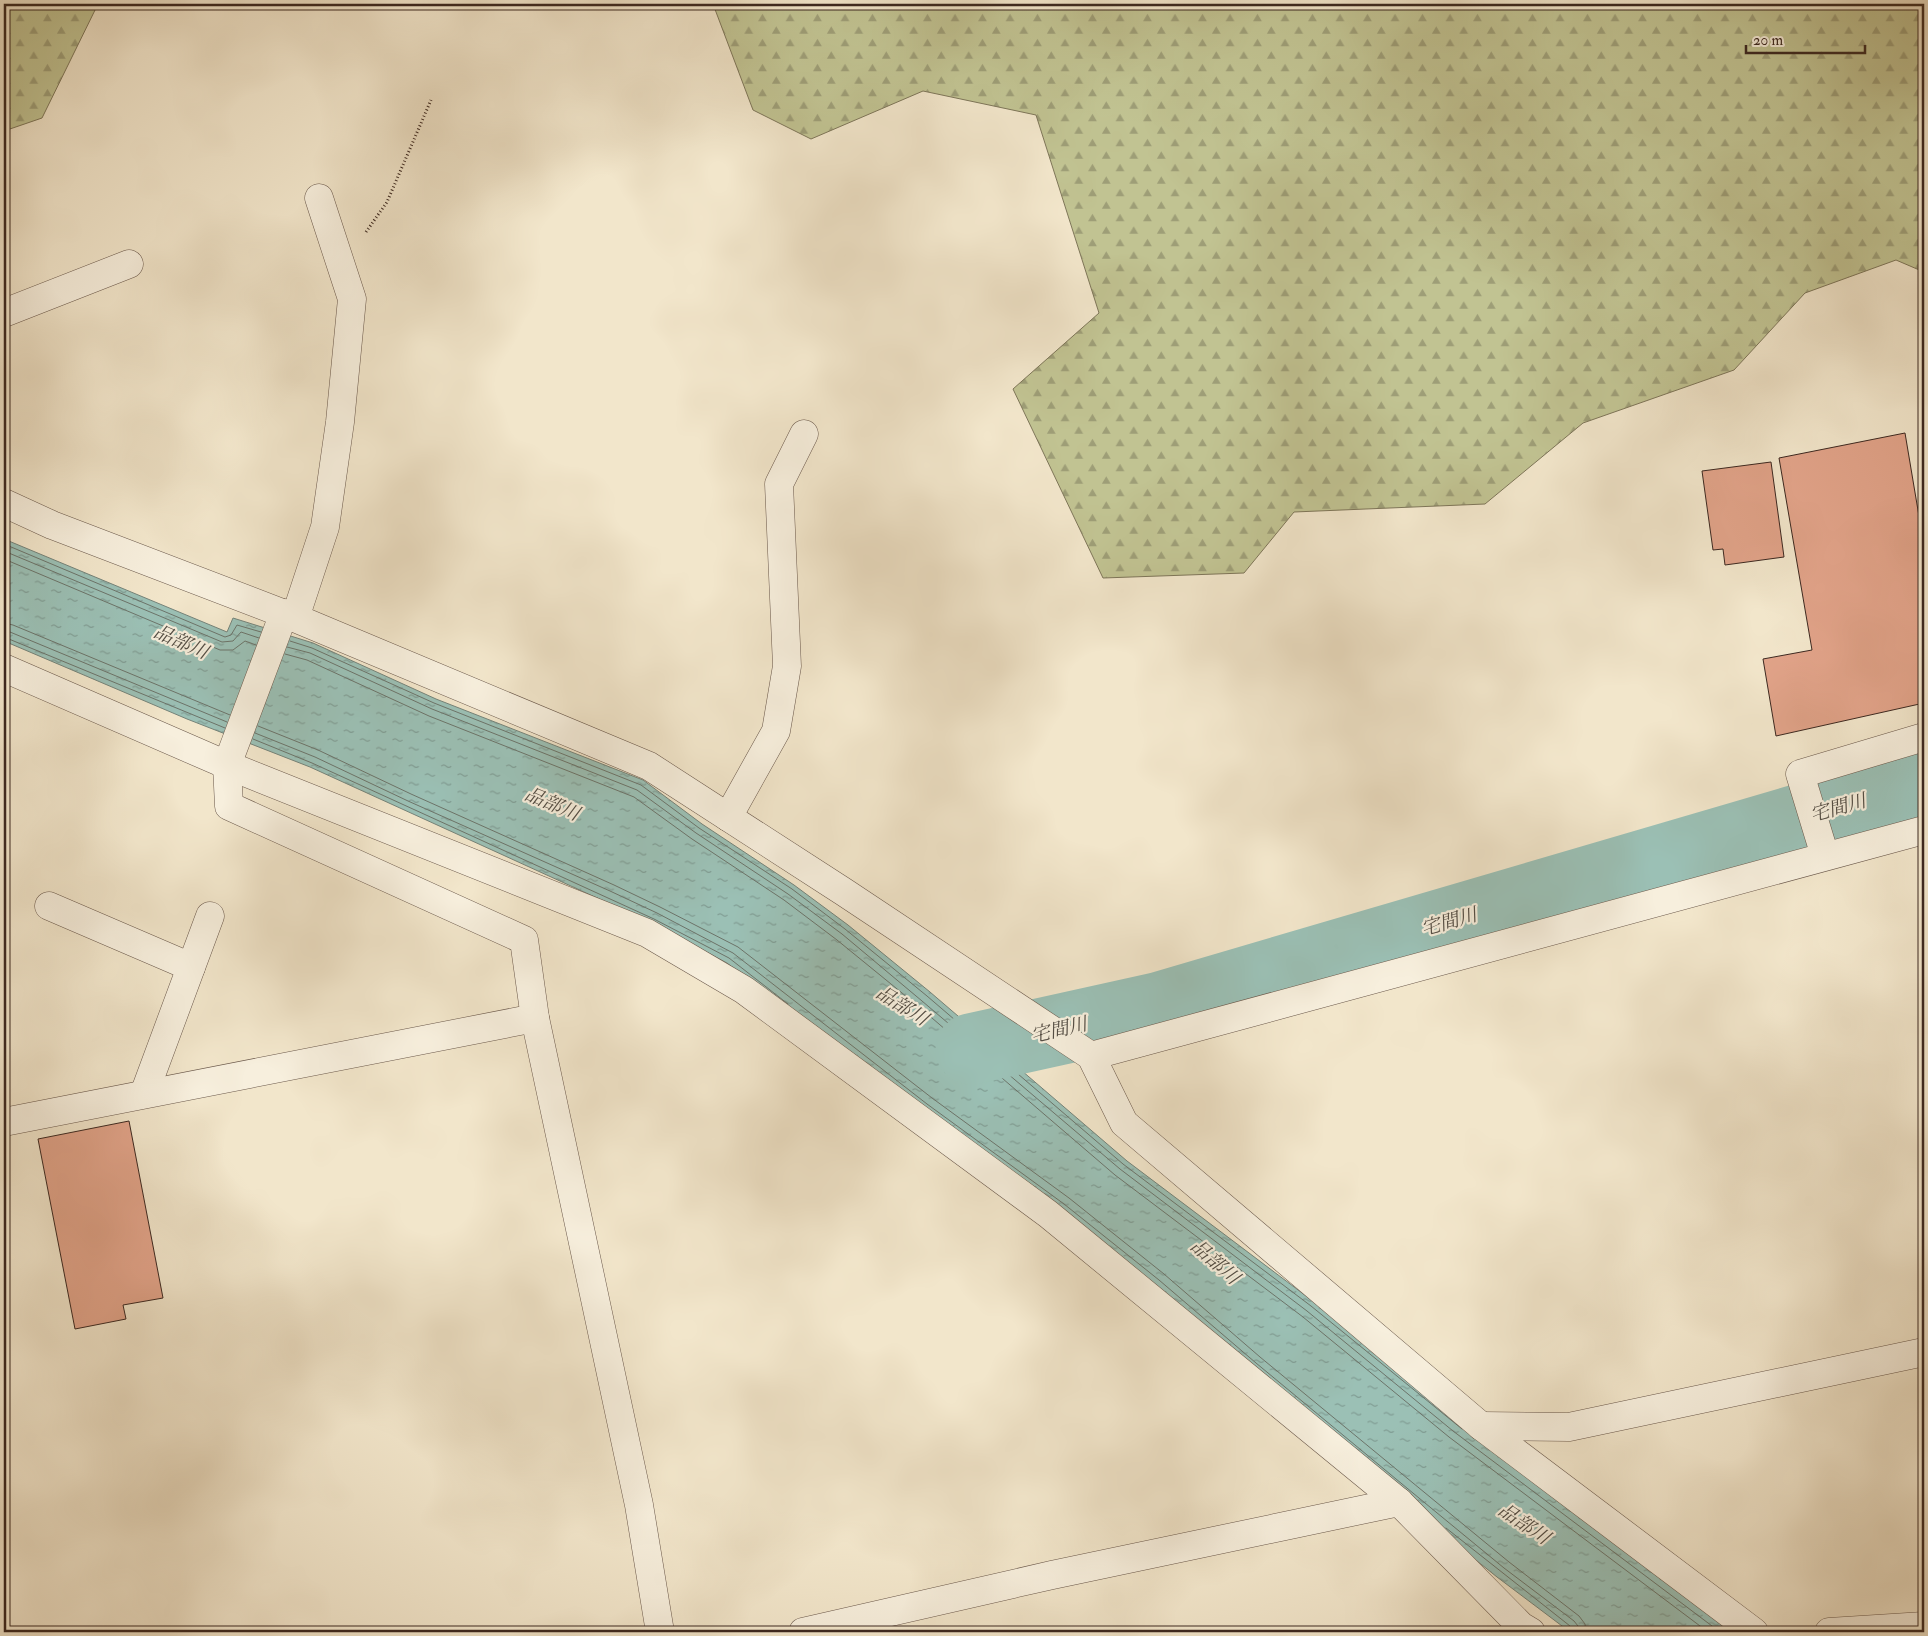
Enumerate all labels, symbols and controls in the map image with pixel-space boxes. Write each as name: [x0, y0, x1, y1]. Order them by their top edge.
scale bar: [1746, 22, 1864, 54]
text: 20 m: [1753, 31, 1783, 50]
water label: 品部川: [150, 619, 214, 665]
water label: 品部川: [521, 782, 585, 827]
water label: 宅間川: [1807, 788, 1871, 827]
water label: 宅間川: [1418, 902, 1482, 941]
water label: 品部川: [871, 981, 934, 1032]
water label: 宅間川: [1029, 1011, 1091, 1048]
water label: 品部川: [1186, 1234, 1246, 1291]
water label: 品部川: [1494, 1498, 1556, 1551]

